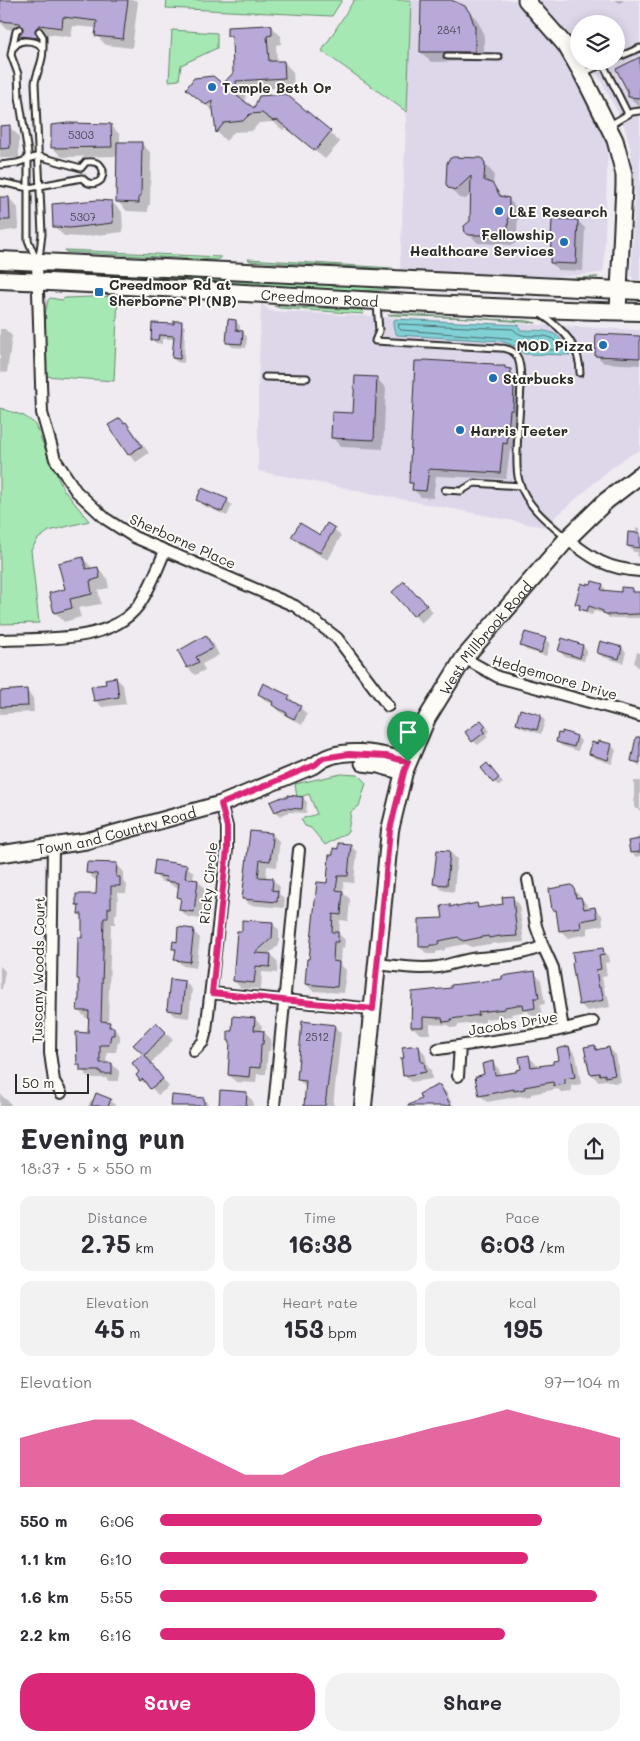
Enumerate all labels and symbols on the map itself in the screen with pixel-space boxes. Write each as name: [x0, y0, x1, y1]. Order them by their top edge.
house number: 2841: [437, 22, 461, 37]
place label: Temple Beth Or: [222, 78, 332, 97]
marker: Temple Beth Or: [206, 81, 218, 93]
house number: 5303: [68, 127, 95, 142]
place label: L&E Research: [509, 202, 607, 221]
marker: L&E Research: [493, 205, 505, 217]
house number: 5307: [70, 209, 96, 224]
place label: Fellowship Healthcare Services: [410, 225, 554, 260]
marker: Fellowship Healthcare Services: [558, 236, 570, 248]
place label: Creedmoor Rd at Sherborne Pl (NB): [109, 275, 237, 310]
street label: Creedmoor Road: [260, 284, 379, 310]
marker: Creedmoor Rd at Sherborne Pl (NB): [93, 286, 105, 298]
place label: MOD Pizza: [517, 336, 593, 355]
marker: MOD Pizza: [597, 339, 609, 351]
place label: Starbucks: [503, 369, 574, 388]
marker: Starbucks: [487, 372, 499, 384]
place label: Harris Teeter: [470, 421, 568, 440]
marker: Harris Teeter: [454, 424, 466, 436]
street label: Sherborne Place: [127, 509, 239, 573]
street label: West Millbrook Road: [434, 577, 536, 698]
street label: Hedgemoore Drive: [490, 650, 620, 704]
pin: [387, 711, 429, 762]
street label: Town and Country Road: [36, 802, 198, 858]
street label: Ricky Circle: [194, 841, 222, 925]
street label: Tuscany Woods Court: [27, 896, 49, 1044]
street label: Jacobs Drive: [467, 1007, 559, 1039]
house number: 2512: [305, 1029, 329, 1044]
scale bar: [15, 1071, 89, 1094]

